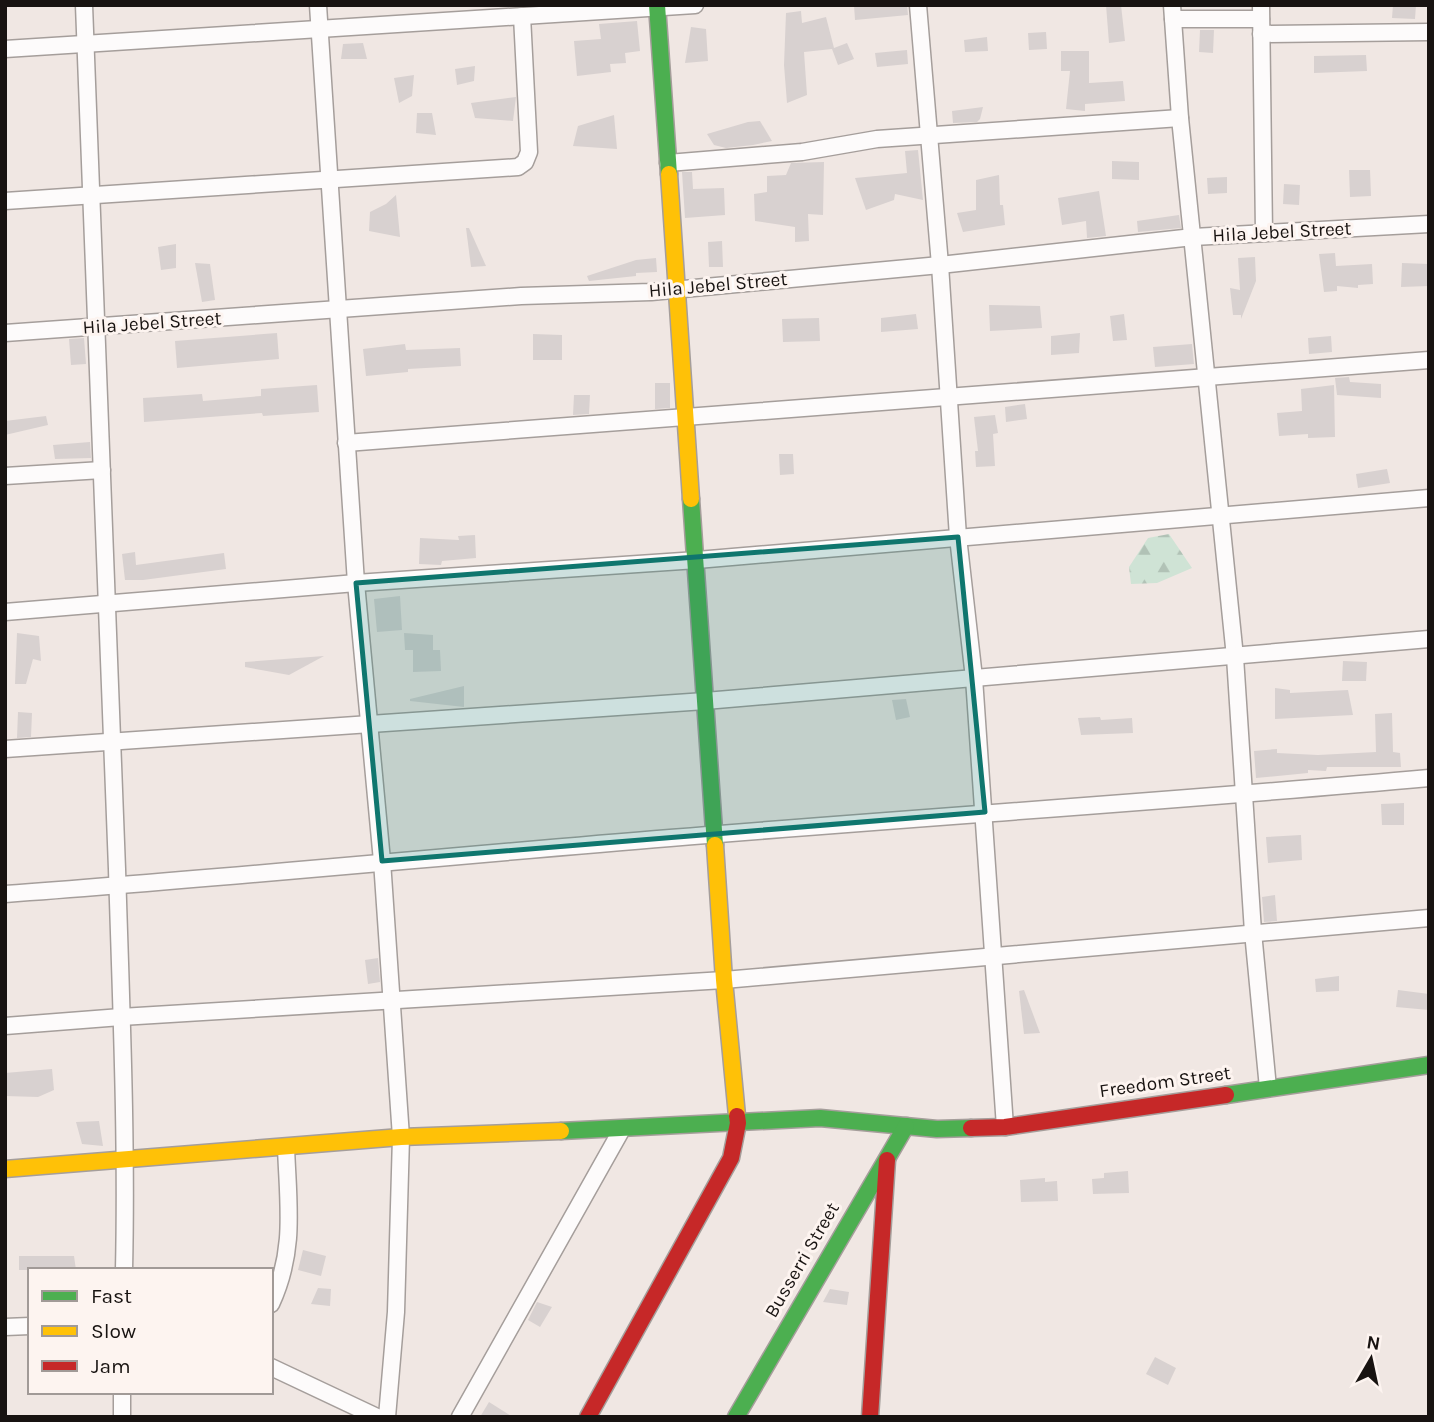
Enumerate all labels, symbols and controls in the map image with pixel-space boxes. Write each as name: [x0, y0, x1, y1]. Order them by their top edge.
street label: Hila Jebel Street: [1212, 217, 1352, 247]
street label: Hila Jebel Street: [648, 268, 788, 302]
street label: Hila Jebel Street: [82, 307, 222, 339]
street label: Freedom Street: [1098, 1062, 1232, 1102]
street label: Busserri Street: [760, 1199, 844, 1321]
legend: [28, 1268, 273, 1394]
text: Fast: [91, 1284, 132, 1308]
text: Slow: [91, 1319, 136, 1343]
north arrow: [1336, 1324, 1406, 1394]
text: N: [1365, 1331, 1382, 1355]
text: Jam: [91, 1354, 131, 1378]

